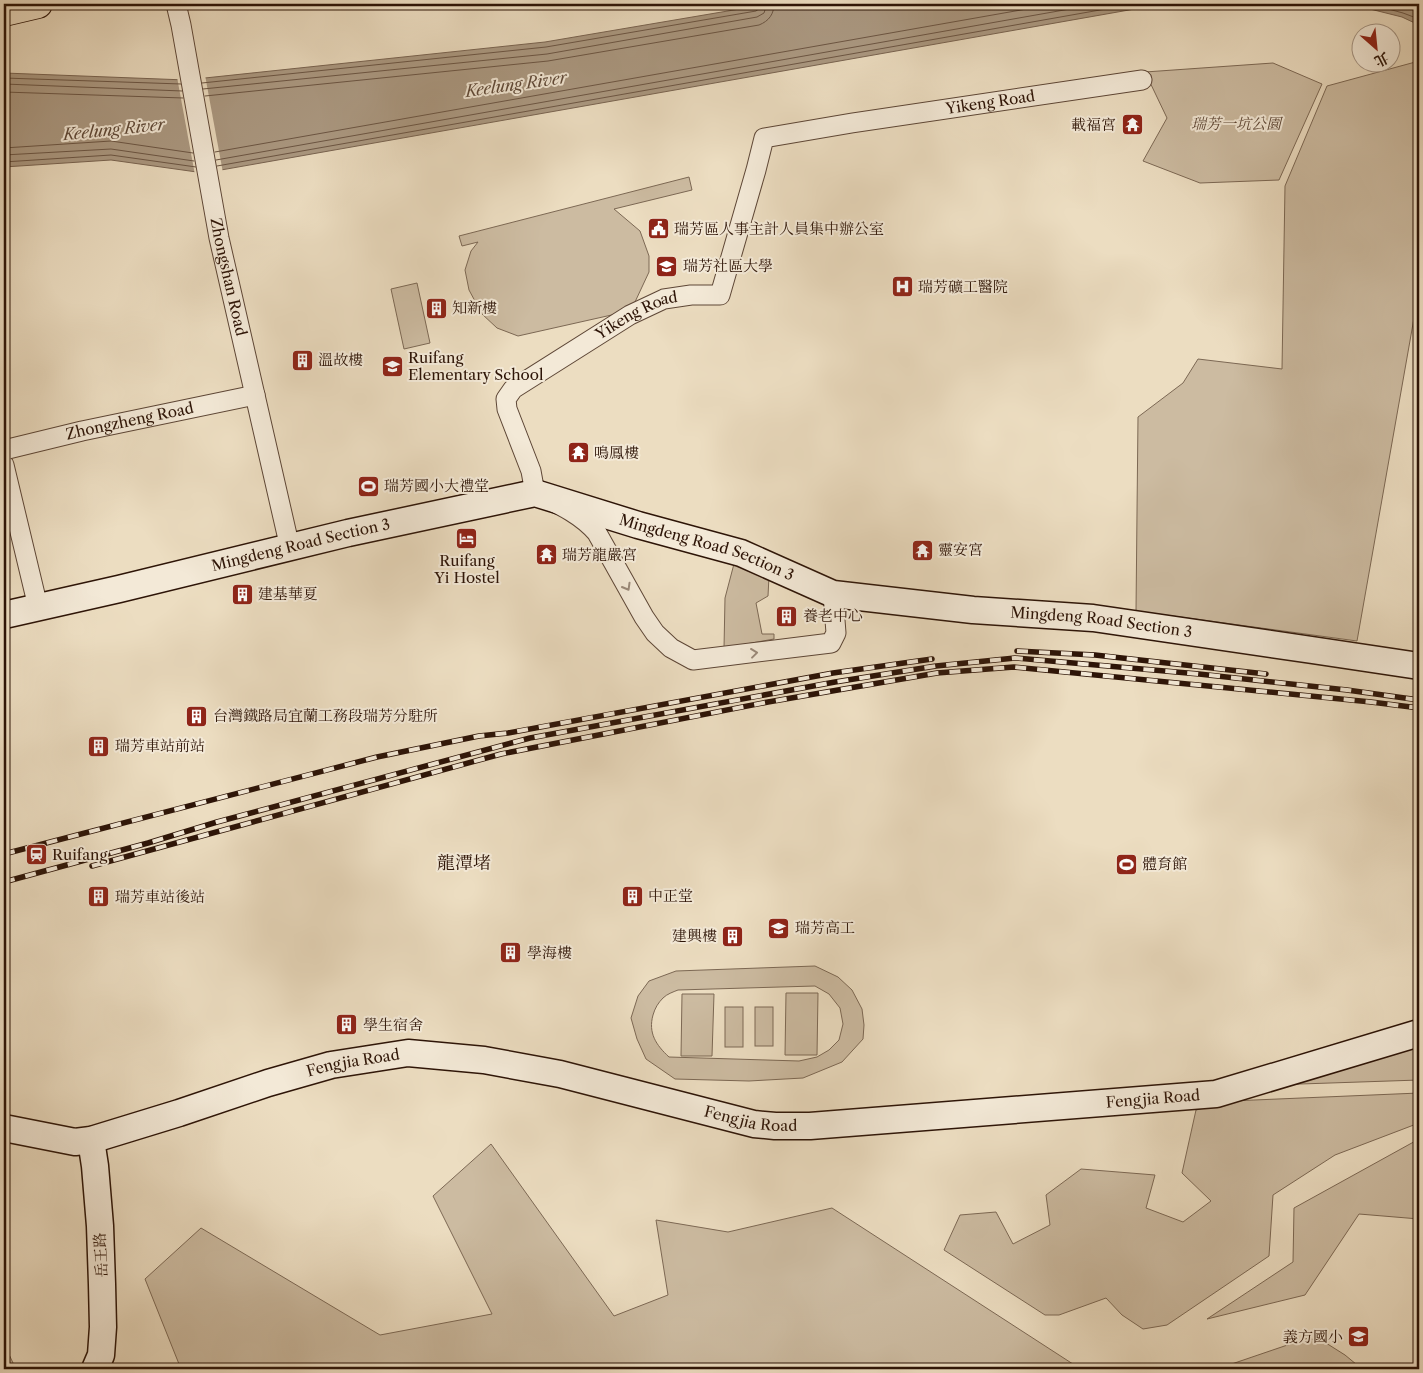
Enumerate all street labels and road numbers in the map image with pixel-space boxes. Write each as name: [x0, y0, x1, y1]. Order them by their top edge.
street label: Yikeng Road: [943, 86, 1036, 118]
street label: Zhongshan Road: [207, 216, 251, 338]
street label: Yikeng Road: [591, 287, 679, 344]
street label: Zhongzheng Road: [64, 398, 195, 444]
street label: Mingdeng Road Section 3: [617, 510, 797, 584]
street label: Mingdeng Road Section 3: [209, 514, 392, 575]
street label: Mingdeng Road Section 3: [1010, 603, 1194, 641]
street label: Fengjia Road: [304, 1044, 401, 1081]
street label: Fengjia Road: [1105, 1085, 1201, 1112]
street label: Fengjia Road: [702, 1102, 797, 1135]
street label: 岳王路: [90, 1232, 111, 1278]

